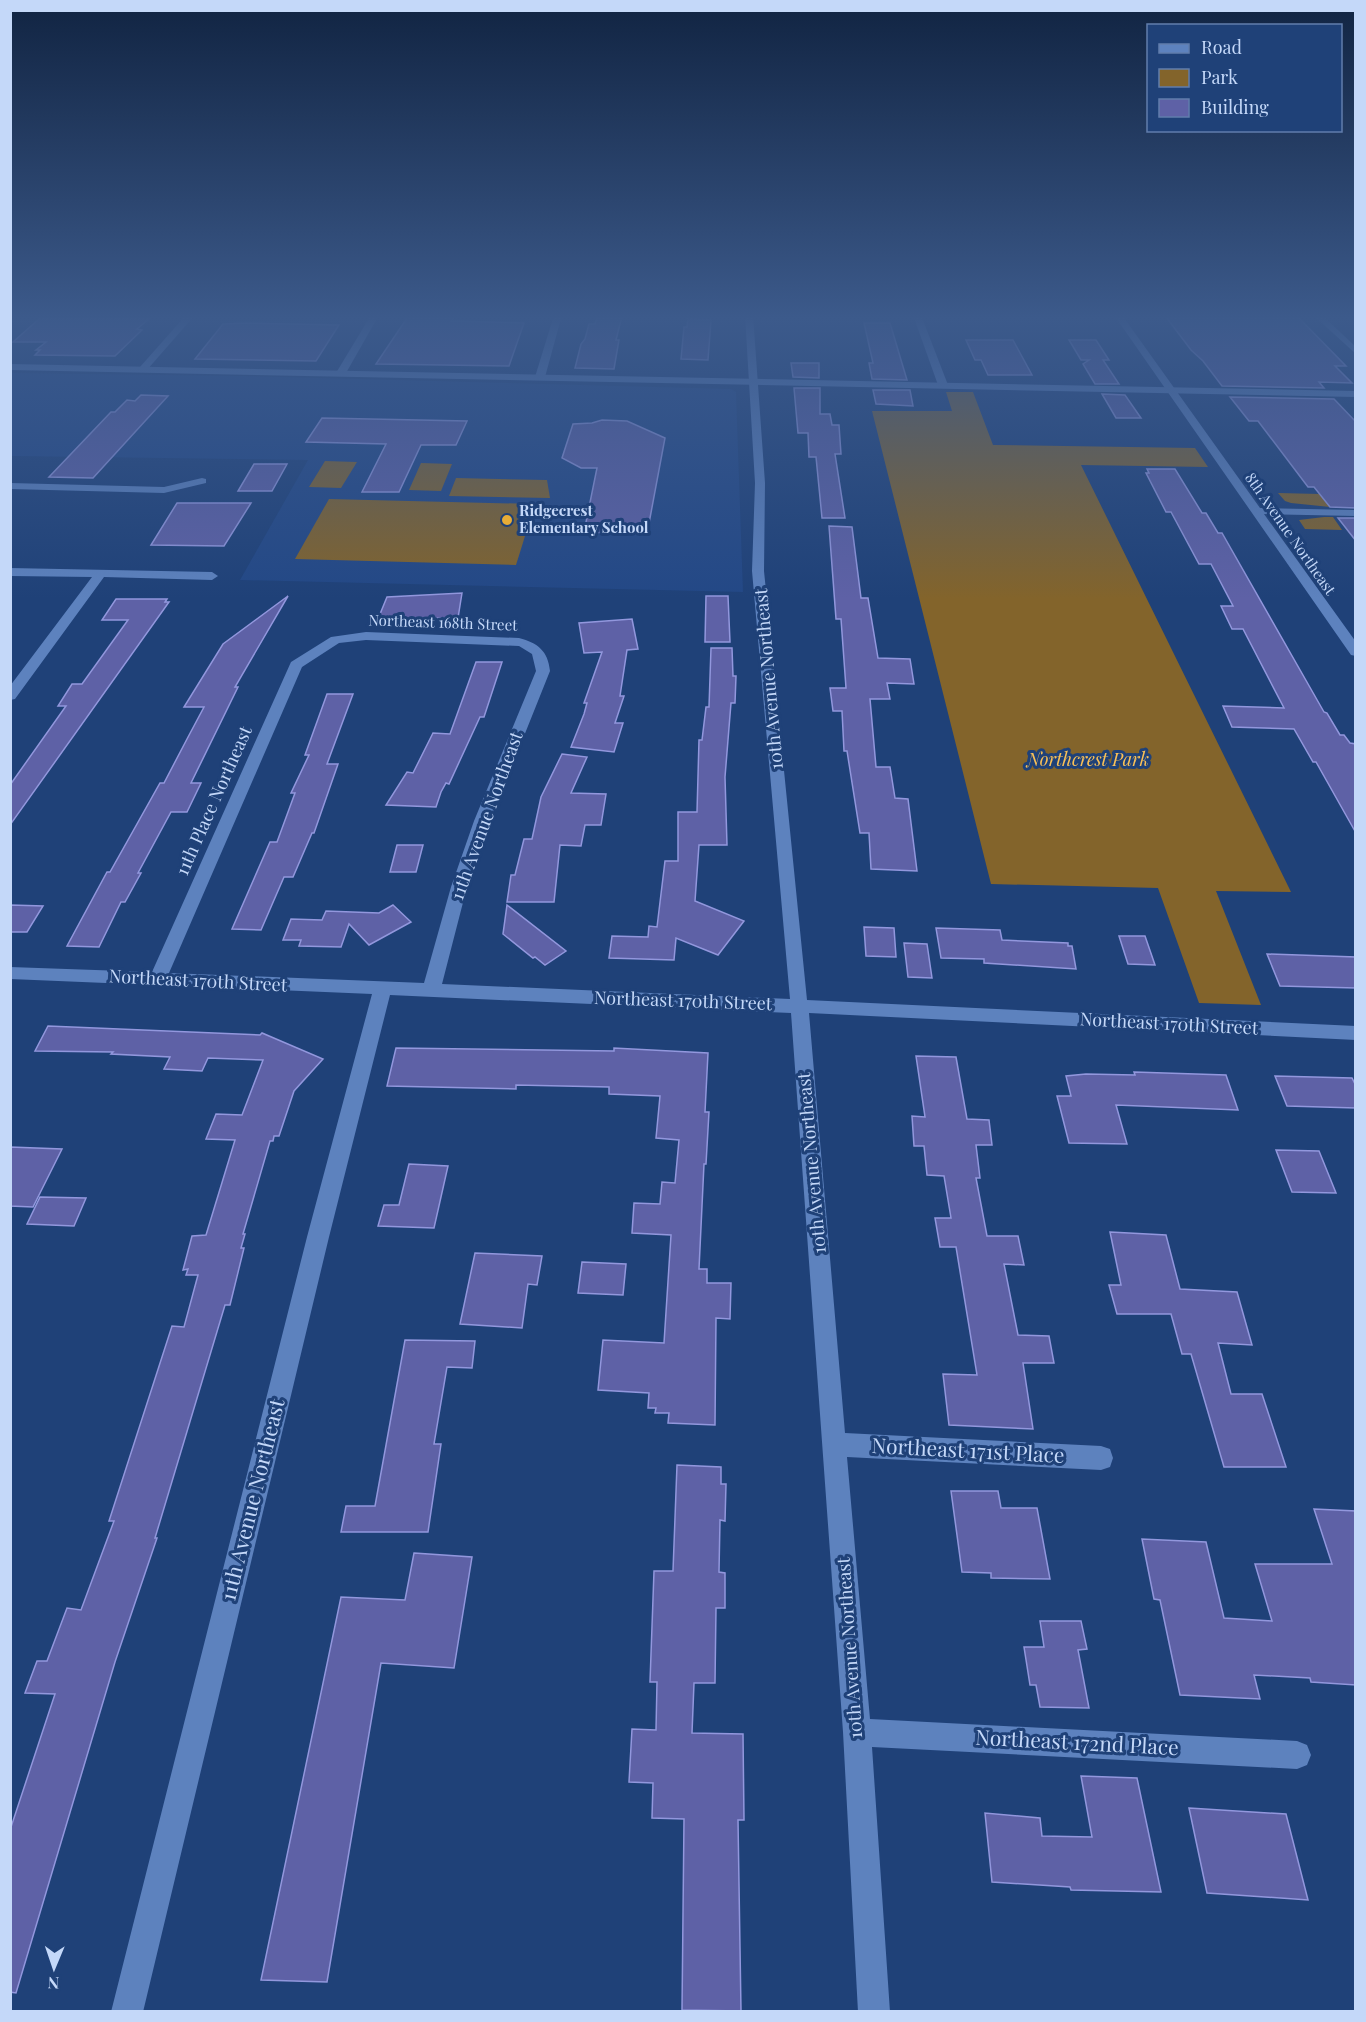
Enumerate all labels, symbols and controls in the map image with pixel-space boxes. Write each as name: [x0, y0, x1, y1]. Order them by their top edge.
legend: [1147, 24, 1342, 132]
text: Road: [1201, 35, 1242, 59]
text: Park: [1201, 65, 1238, 89]
text: Building: [1201, 95, 1269, 119]
street label: 8th Avenue Northeast: [1241, 468, 1341, 599]
place label: Ridgecrest Elementary School: [519, 500, 649, 537]
marker: Ridgecrest Elementary School: [500, 513, 514, 527]
street label: 10th Avenue Northeast: [748, 587, 788, 771]
street label: Northeast 168th Street: [368, 609, 519, 635]
street label: 11th Place Northeast: [169, 721, 257, 879]
street label: 11th Avenue Northeast: [444, 727, 528, 903]
park label: Northcrest Park: [1025, 747, 1149, 771]
street label: Northeast 170th Street: [108, 963, 288, 997]
street label: Northeast 170th Street: [593, 985, 773, 1015]
street label: Northeast 170th Street: [1079, 1006, 1259, 1040]
street label: 10th Avenue Northeast: [791, 1071, 831, 1255]
street label: 11th Avenue Northeast: [212, 1395, 290, 1604]
street label: Northeast 171st Place: [871, 1430, 1065, 1468]
street label: 10th Avenue Northeast: [831, 1556, 867, 1740]
street label: Northeast 172nd Place: [975, 1722, 1179, 1760]
north arrow: [24, 1938, 84, 1998]
text: N: [47, 1973, 60, 1994]

